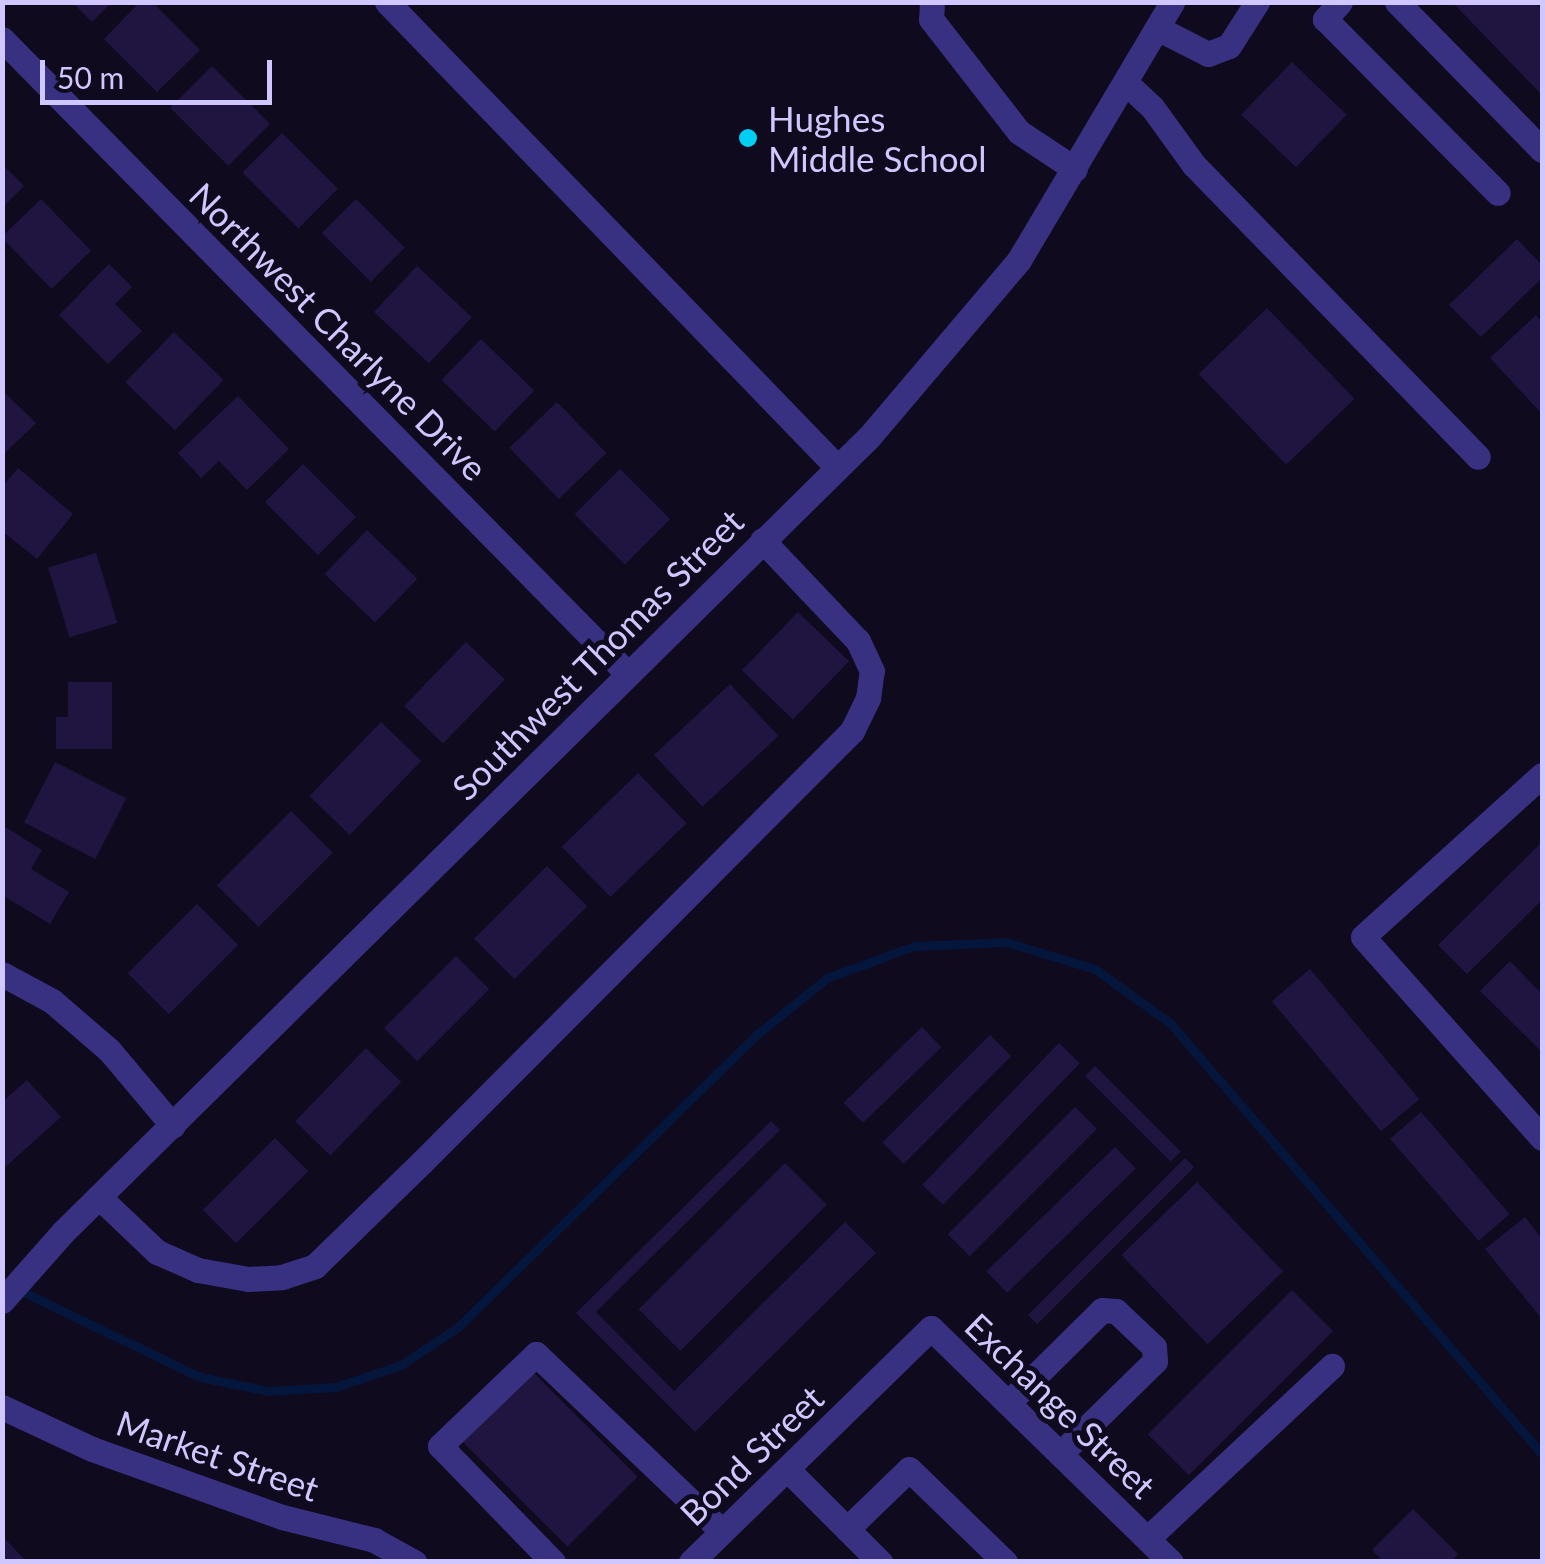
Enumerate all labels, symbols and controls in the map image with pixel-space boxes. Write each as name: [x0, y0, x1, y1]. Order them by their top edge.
scale bar: [45, 40, 278, 102]
text: 50 m: [57, 59, 124, 95]
place label: Hughes Middle School: [768, 97, 987, 179]
marker: Hughes Middle School: [737, 127, 759, 149]
street label: Northwest Charlyne Drive: [182, 174, 496, 488]
street label: Southwest Thomas Street: [443, 500, 751, 808]
street label: Exchange Street: [957, 1304, 1165, 1506]
street label: Bond Street: [671, 1377, 831, 1533]
street label: Market Street: [111, 1401, 325, 1509]

